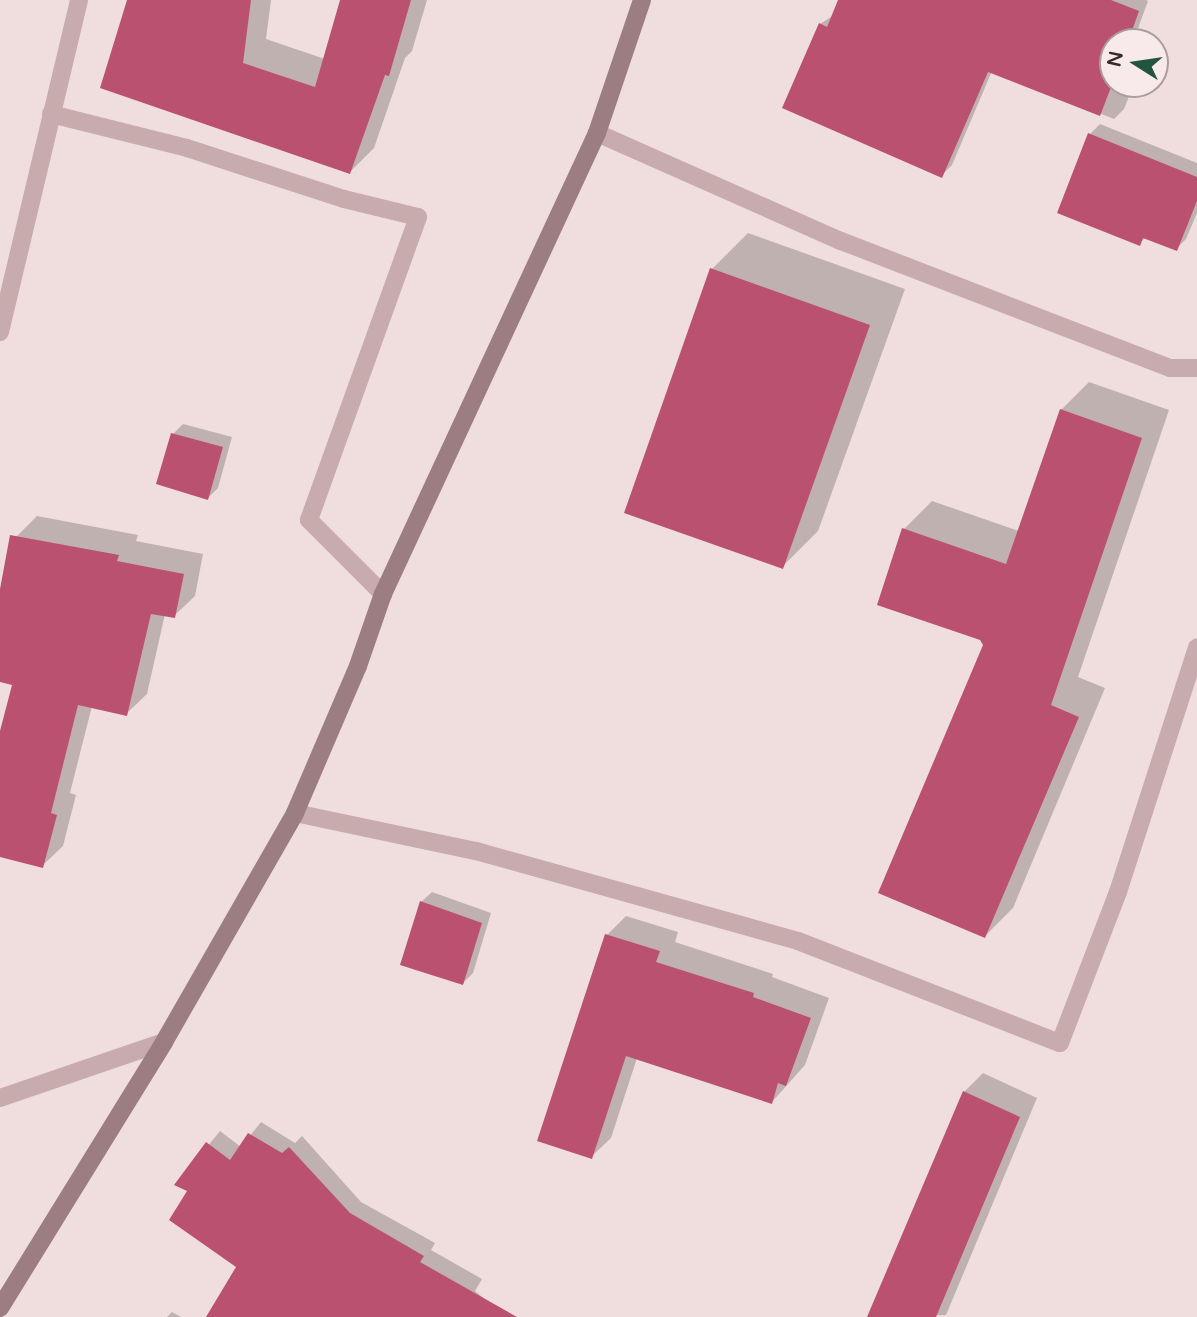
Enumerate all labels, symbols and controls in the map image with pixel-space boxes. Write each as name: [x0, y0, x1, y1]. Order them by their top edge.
north arrow: [1099, 28, 1169, 98]
text: N: [1103, 49, 1128, 69]

